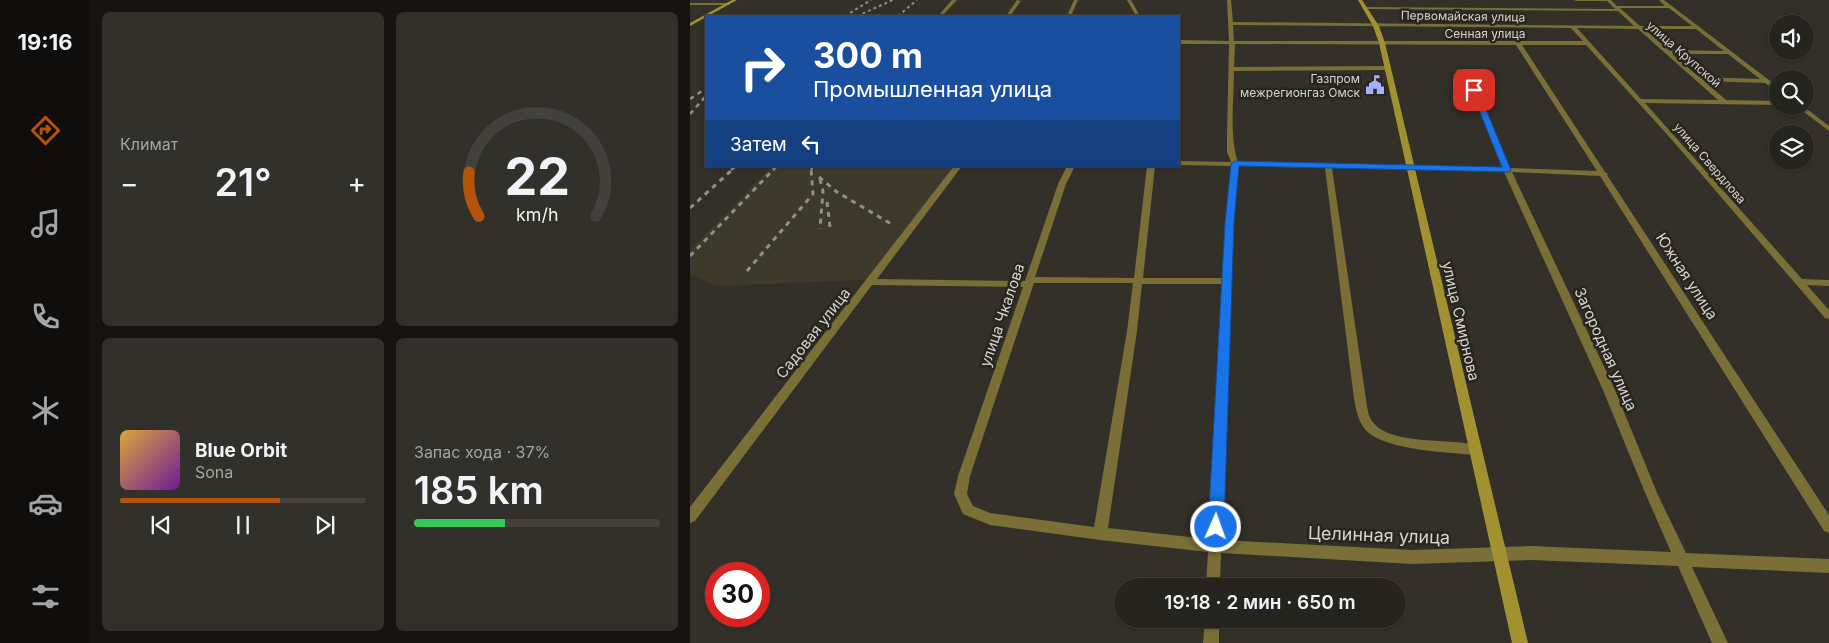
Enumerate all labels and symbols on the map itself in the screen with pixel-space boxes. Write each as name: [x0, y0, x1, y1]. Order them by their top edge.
street label: Первомайская улица: [1401, 7, 1525, 25]
street label: улица Крупской: [1644, 18, 1724, 90]
street label: Сенная улица: [1445, 26, 1525, 41]
pin: [1453, 69, 1495, 111]
place label: Газпром межрегионгаз Омск: [1240, 71, 1360, 100]
public building icon: Газпром межрегионгаз Омск: [1364, 74, 1386, 96]
street label: улица Свердлова: [1671, 119, 1749, 207]
street label: Южная улица: [1652, 229, 1722, 323]
street label: улица Смирнова: [1438, 259, 1484, 383]
street label: улица Чкалова: [975, 261, 1029, 369]
street label: Садовая улица: [772, 284, 854, 382]
street label: Загородная улица: [1570, 284, 1642, 414]
position arrow: [1189, 500, 1241, 552]
street label: Целинная улица: [1308, 522, 1450, 548]
speed limit sign: 30: [705, 562, 770, 627]

